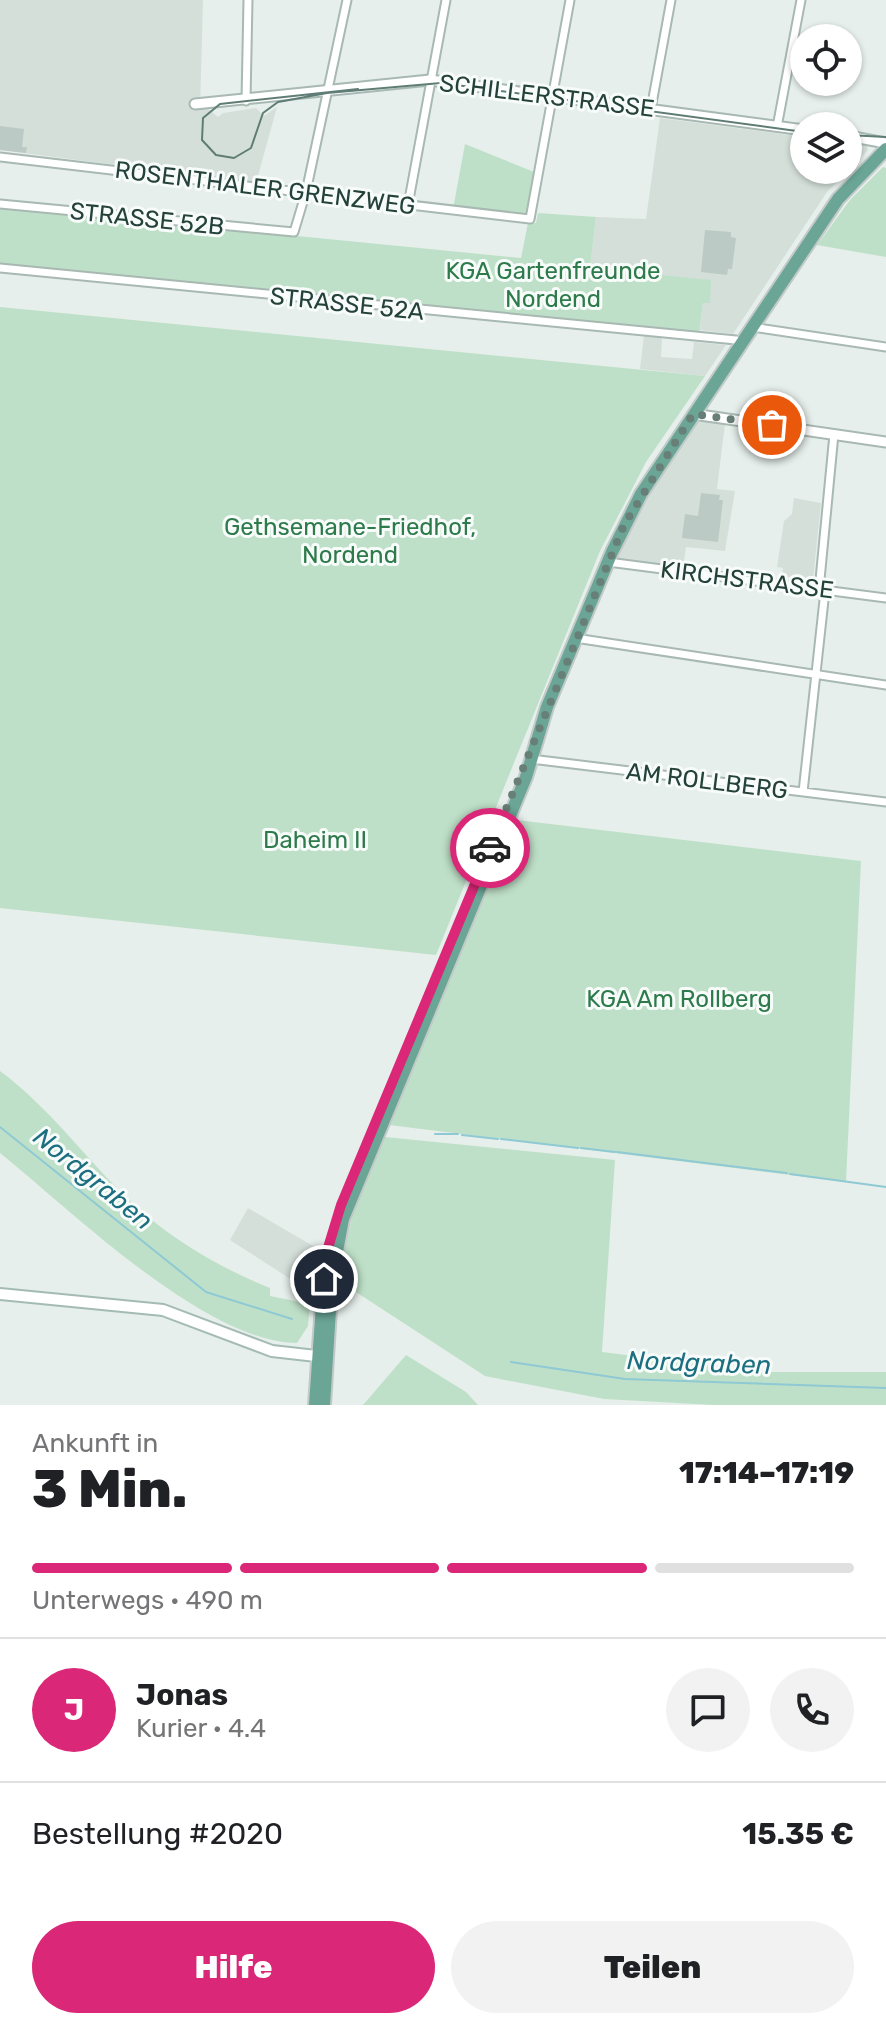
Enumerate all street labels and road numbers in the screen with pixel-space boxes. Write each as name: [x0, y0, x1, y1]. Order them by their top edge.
street label: SCHILLERSTRASSE: [438, 69, 656, 123]
street label: ROSENTHALER GRENZWEG: [113, 156, 417, 220]
street label: STRASSE 52B: [69, 197, 225, 241]
street label: STRASSE 52A: [269, 282, 425, 326]
street label: KIRCHSTRASSE: [659, 555, 835, 605]
street label: AM ROLLBERG: [625, 757, 789, 805]

